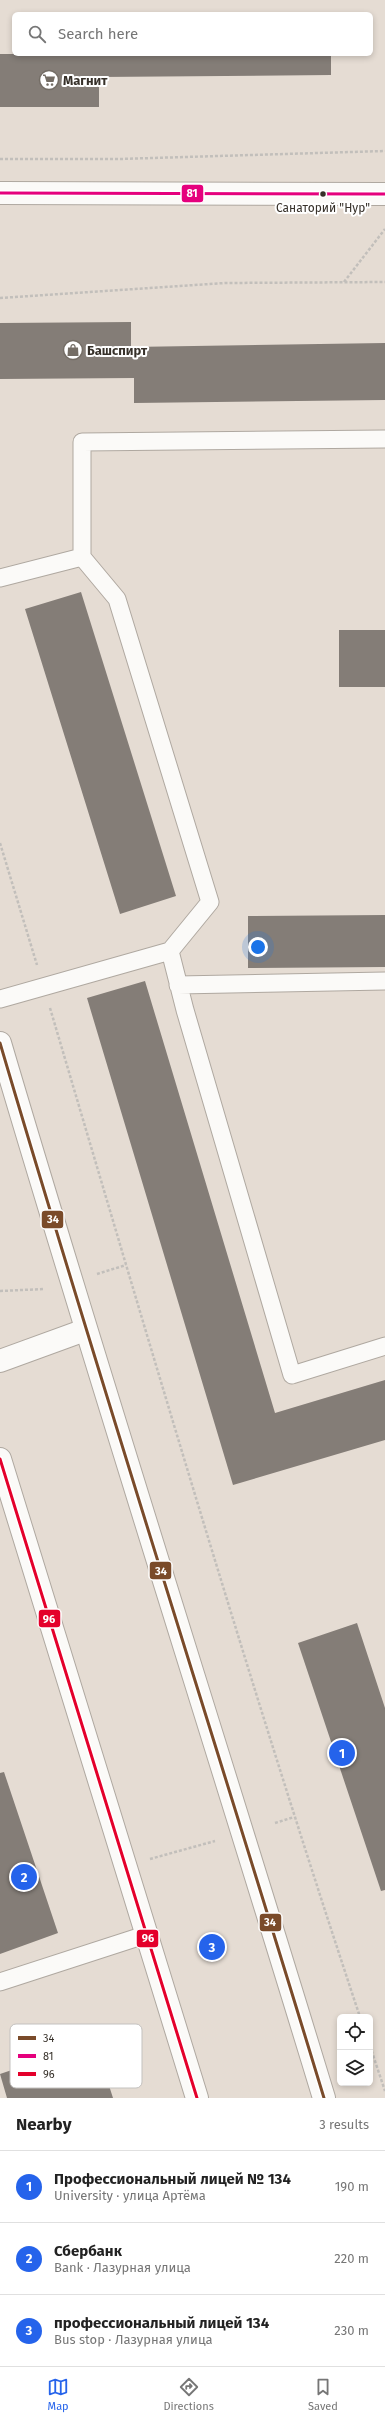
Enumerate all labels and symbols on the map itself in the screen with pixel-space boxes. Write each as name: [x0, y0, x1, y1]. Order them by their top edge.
supermarket icon: Магнит: [38, 69, 60, 91]
place label: Магнит: [63, 73, 108, 88]
line badge: 81: [181, 184, 204, 203]
text: 81: [186, 187, 198, 200]
marker: Санаторий "Нур": [318, 189, 328, 199]
place label: Санаторий "Нур": [276, 201, 370, 215]
shop icon: Башспирт: [62, 339, 84, 361]
place label: Башспирт: [87, 343, 148, 358]
your location: [248, 937, 268, 957]
line badge: 34: [41, 1210, 64, 1229]
text: 34: [46, 1213, 59, 1226]
line badge: 34: [149, 1561, 172, 1580]
text: 34: [154, 1565, 167, 1578]
line badge: 96: [38, 1609, 61, 1628]
text: 96: [43, 1613, 55, 1626]
pin: 1: [329, 1738, 355, 1768]
pin: 2: [11, 1862, 37, 1892]
line badge: 34: [259, 1913, 282, 1932]
text: 34: [263, 1916, 276, 1929]
line badge: 96: [136, 1929, 159, 1948]
text: 96: [142, 1932, 154, 1945]
pin: 3: [199, 1932, 225, 1962]
legend: [10, 2024, 142, 2088]
text: 34: [43, 2032, 54, 2045]
text: 81: [43, 2050, 54, 2063]
text: 96: [43, 2068, 55, 2081]

